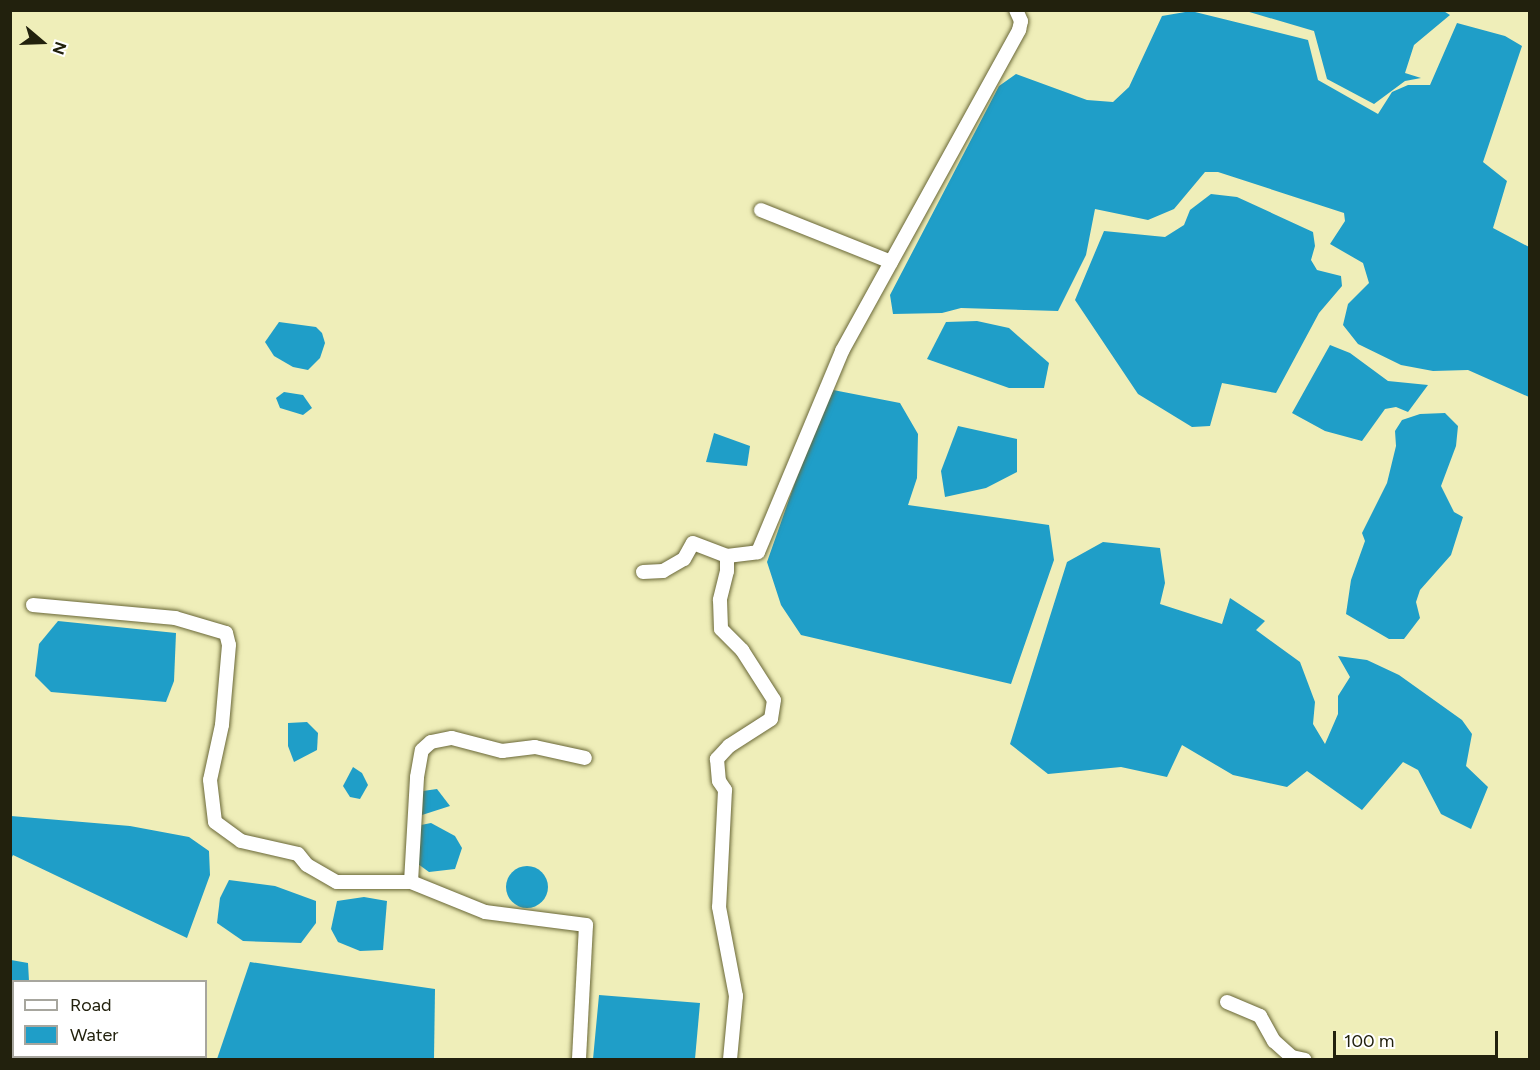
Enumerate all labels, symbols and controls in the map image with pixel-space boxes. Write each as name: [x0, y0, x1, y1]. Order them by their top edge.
north arrow: [12, 12, 72, 72]
text: N: [48, 39, 70, 57]
legend: [12, 980, 207, 1058]
text: Road: [70, 994, 111, 1016]
scale bar: [1336, 1019, 1501, 1057]
text: Water: [70, 1024, 118, 1046]
text: 100 m: [1344, 1030, 1394, 1052]

